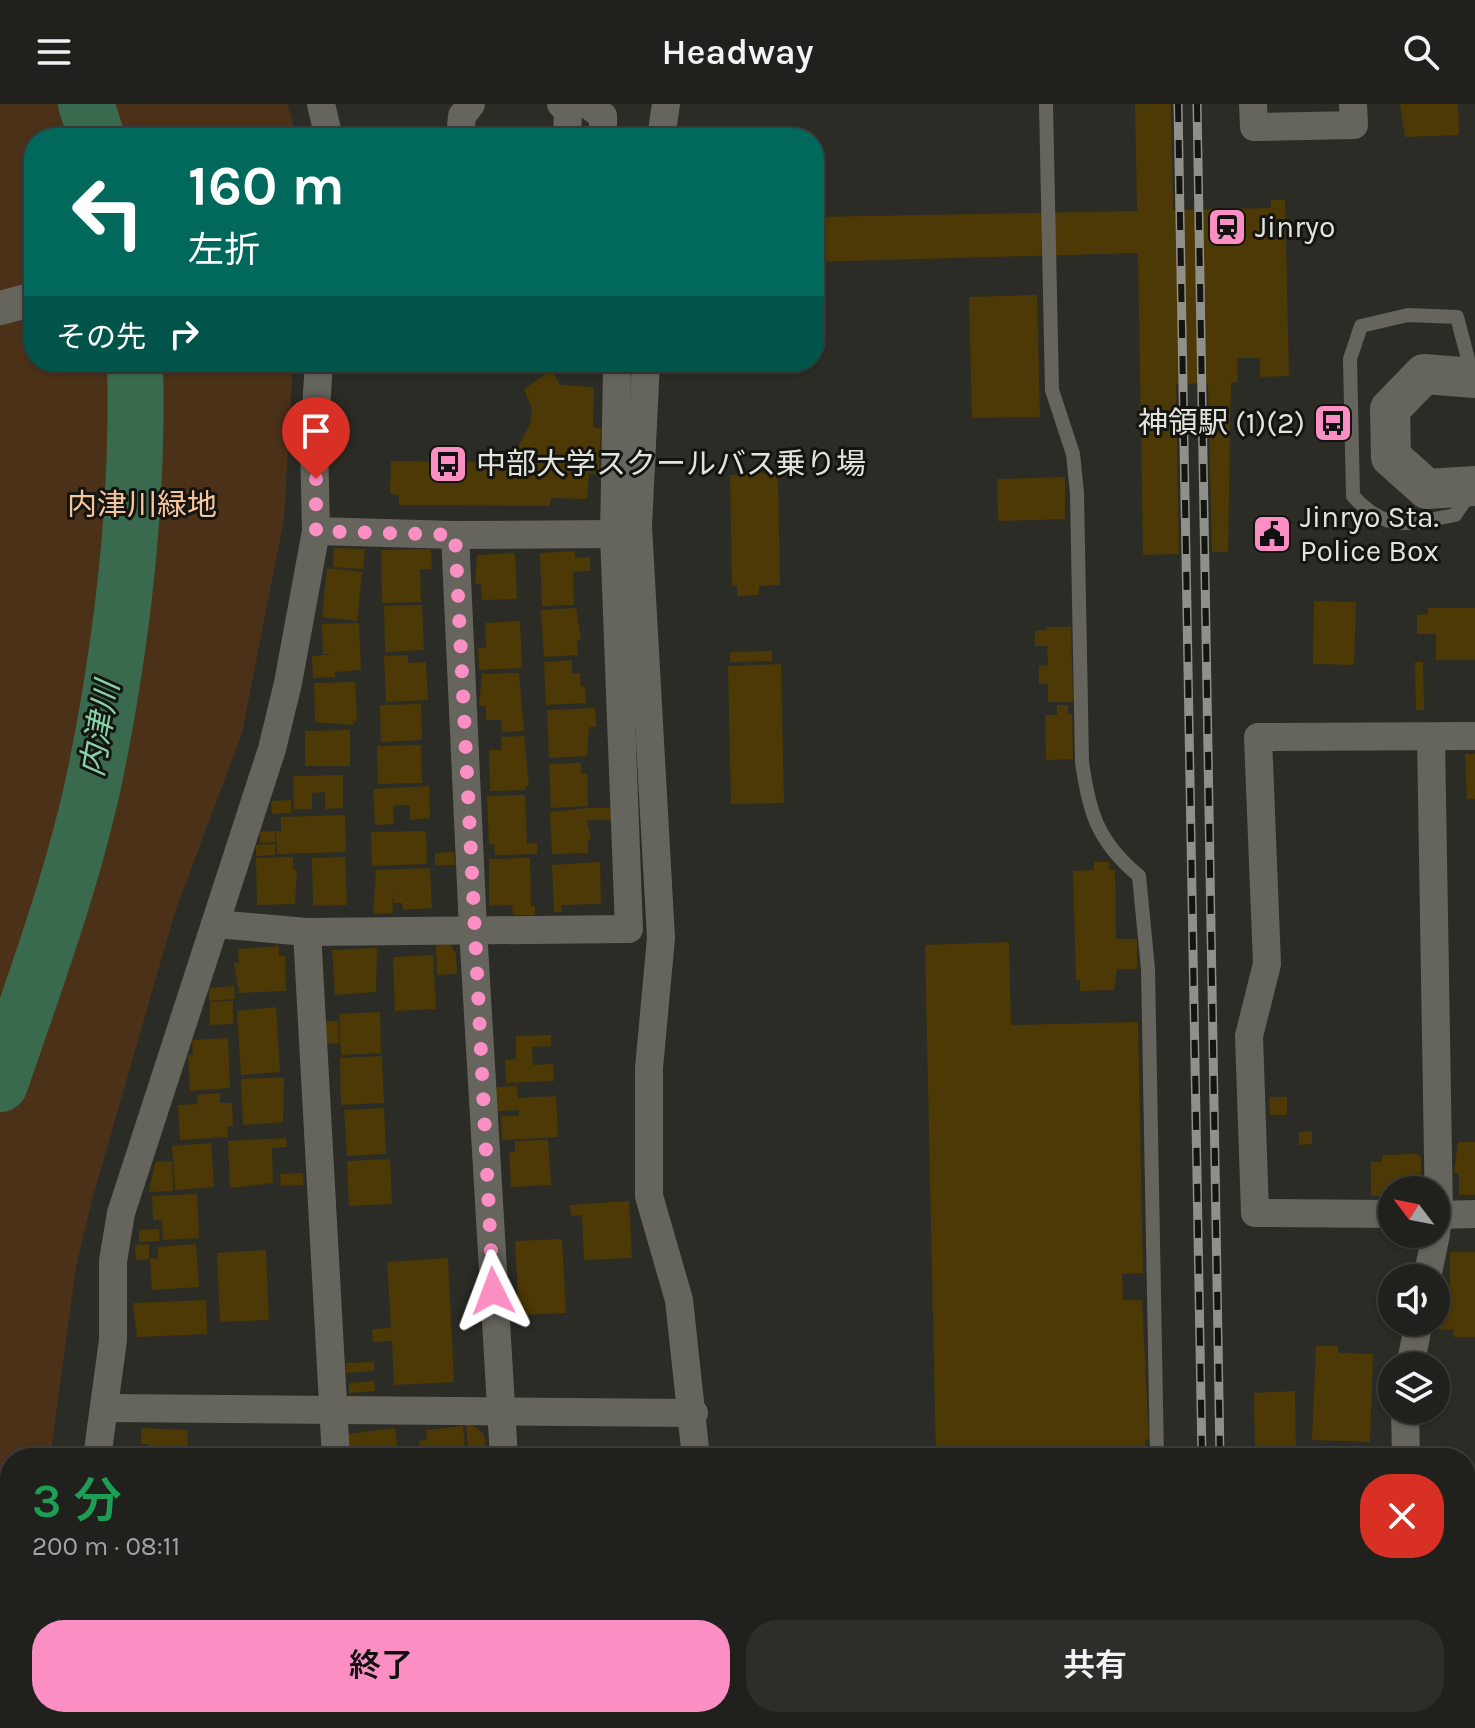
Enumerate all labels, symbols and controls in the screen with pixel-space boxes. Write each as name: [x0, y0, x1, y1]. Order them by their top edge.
icon: menu: [32, 30, 76, 74]
icon: search: [1399, 30, 1443, 74]
text: Headway: [662, 31, 813, 73]
text: 160 m: [188, 153, 345, 218]
icon: left: [56, 160, 160, 264]
station icon: Jinryo: [1206, 206, 1248, 248]
place label: Jinryo: [1255, 209, 1335, 245]
text: 左折: [188, 229, 260, 271]
icon: right: [162, 312, 206, 356]
text: その先: [56, 319, 146, 355]
pin: [282, 397, 350, 479]
bus stop icon: 神領駅 (1)(2): [1312, 402, 1354, 444]
place label: 神領駅 (1)(2): [1138, 405, 1305, 441]
icon: arrive: [294, 409, 338, 453]
bus stop icon: 中部大学スクールバス乗り場: [427, 443, 469, 485]
place label: 中部大学スクールバス乗り場: [476, 446, 866, 482]
park label: 内津川緑地: [67, 487, 217, 523]
place label: Jinryo Sta. Police Box: [1300, 499, 1439, 569]
public building icon: Jinryo Sta. Police Box: [1251, 513, 1293, 555]
water label: 内津川: [73, 676, 127, 779]
north arrow: [1378, 1176, 1450, 1248]
map controls: [1378, 1176, 1450, 1424]
position arrow: [451, 1249, 535, 1333]
button: sound: [1378, 1264, 1450, 1336]
button: layers: [1378, 1352, 1450, 1424]
text: 3 分: [32, 1473, 121, 1529]
button: close: [1360, 1474, 1444, 1558]
text: 200 m · 08:11: [32, 1531, 180, 1562]
button: 終了: [32, 1620, 730, 1712]
button: 共有: [746, 1620, 1444, 1712]

